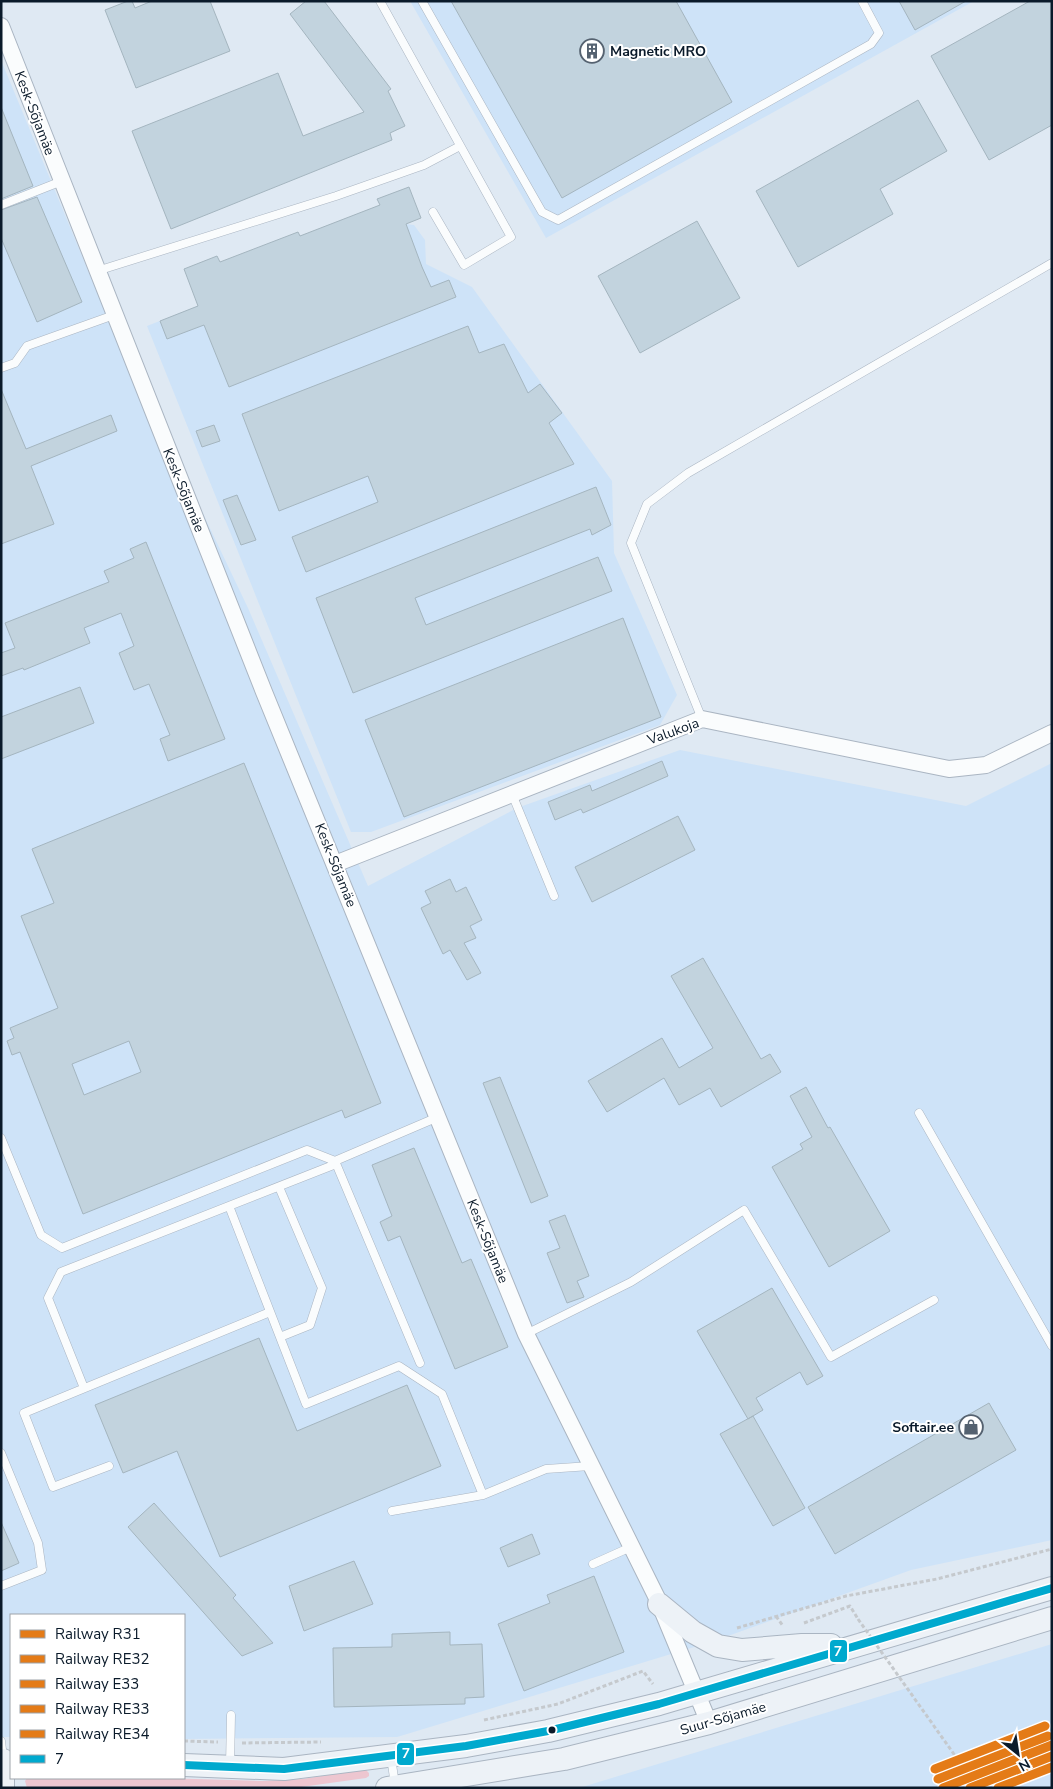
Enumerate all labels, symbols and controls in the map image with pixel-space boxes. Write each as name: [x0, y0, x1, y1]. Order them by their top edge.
building icon: Magnetic MRO: [579, 38, 605, 64]
place label: Magnetic MRO: [610, 42, 706, 61]
street label: Kesk-Sõjamäe: [10, 68, 59, 158]
street label: Kesk-Sõjamäe: [158, 445, 209, 535]
street label: Valukoja: [644, 713, 702, 750]
street label: Kesk-Sõjamäe: [310, 820, 361, 910]
street label: Kesk-Sõjamäe: [462, 1196, 513, 1286]
shop icon: Softair.ee: [958, 1414, 984, 1440]
place label: Softair.ee: [892, 1418, 954, 1437]
legend: [10, 1614, 185, 1779]
text: Railway R31: [55, 1624, 141, 1644]
line badge: 7: [829, 1639, 848, 1663]
text: 7: [834, 1642, 842, 1661]
text: Railway RE32: [55, 1649, 149, 1669]
text: Railway E33: [55, 1674, 139, 1694]
street label: Suur-Sõjamäe: [678, 1697, 768, 1740]
text: Railway RE33: [55, 1699, 149, 1719]
text: Railway RE34: [55, 1724, 149, 1744]
unlabelled marker: [547, 1725, 557, 1735]
north arrow: [993, 1729, 1043, 1779]
line badge: 7: [396, 1742, 415, 1766]
text: 7: [402, 1744, 410, 1763]
text: 7: [55, 1749, 64, 1769]
text: N: [1015, 1754, 1034, 1776]

